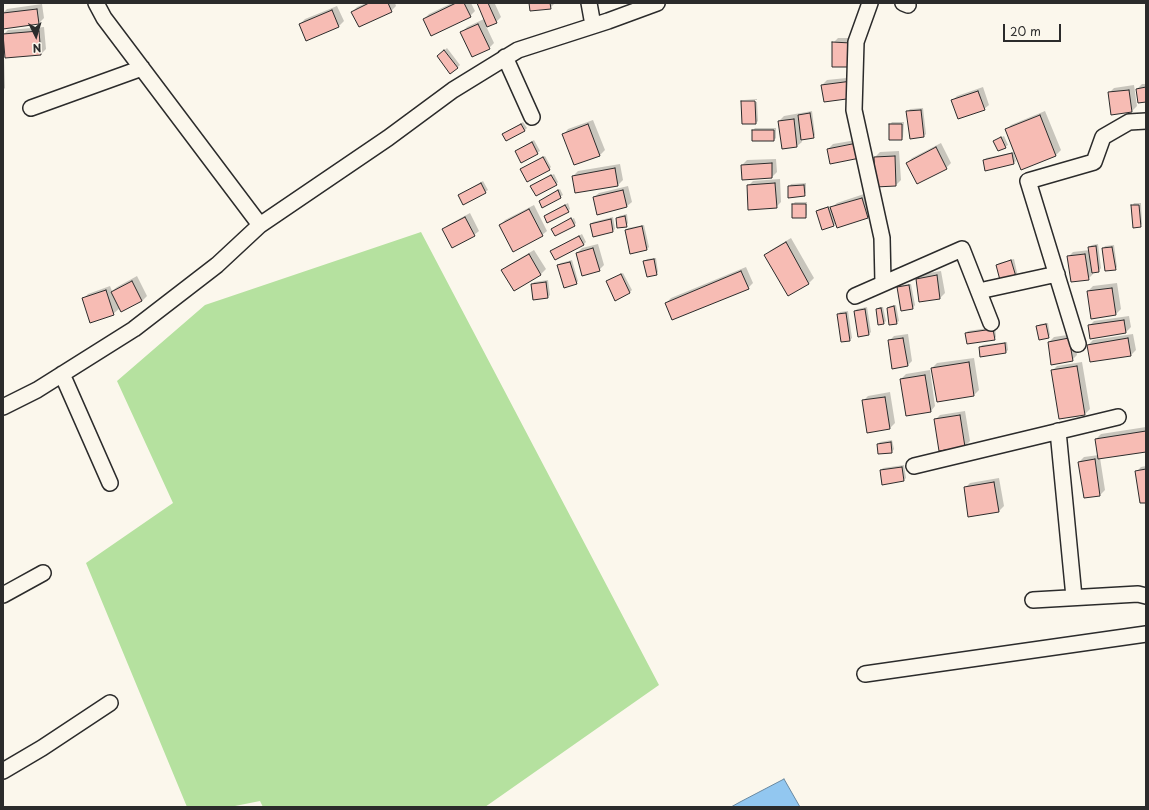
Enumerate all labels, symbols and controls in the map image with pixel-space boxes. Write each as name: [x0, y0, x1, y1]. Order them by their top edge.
north arrow: [16, 16, 56, 56]
scale bar: [1005, 16, 1063, 42]
text: 20 m: [1010, 22, 1041, 40]
text: N: [32, 40, 42, 57]

